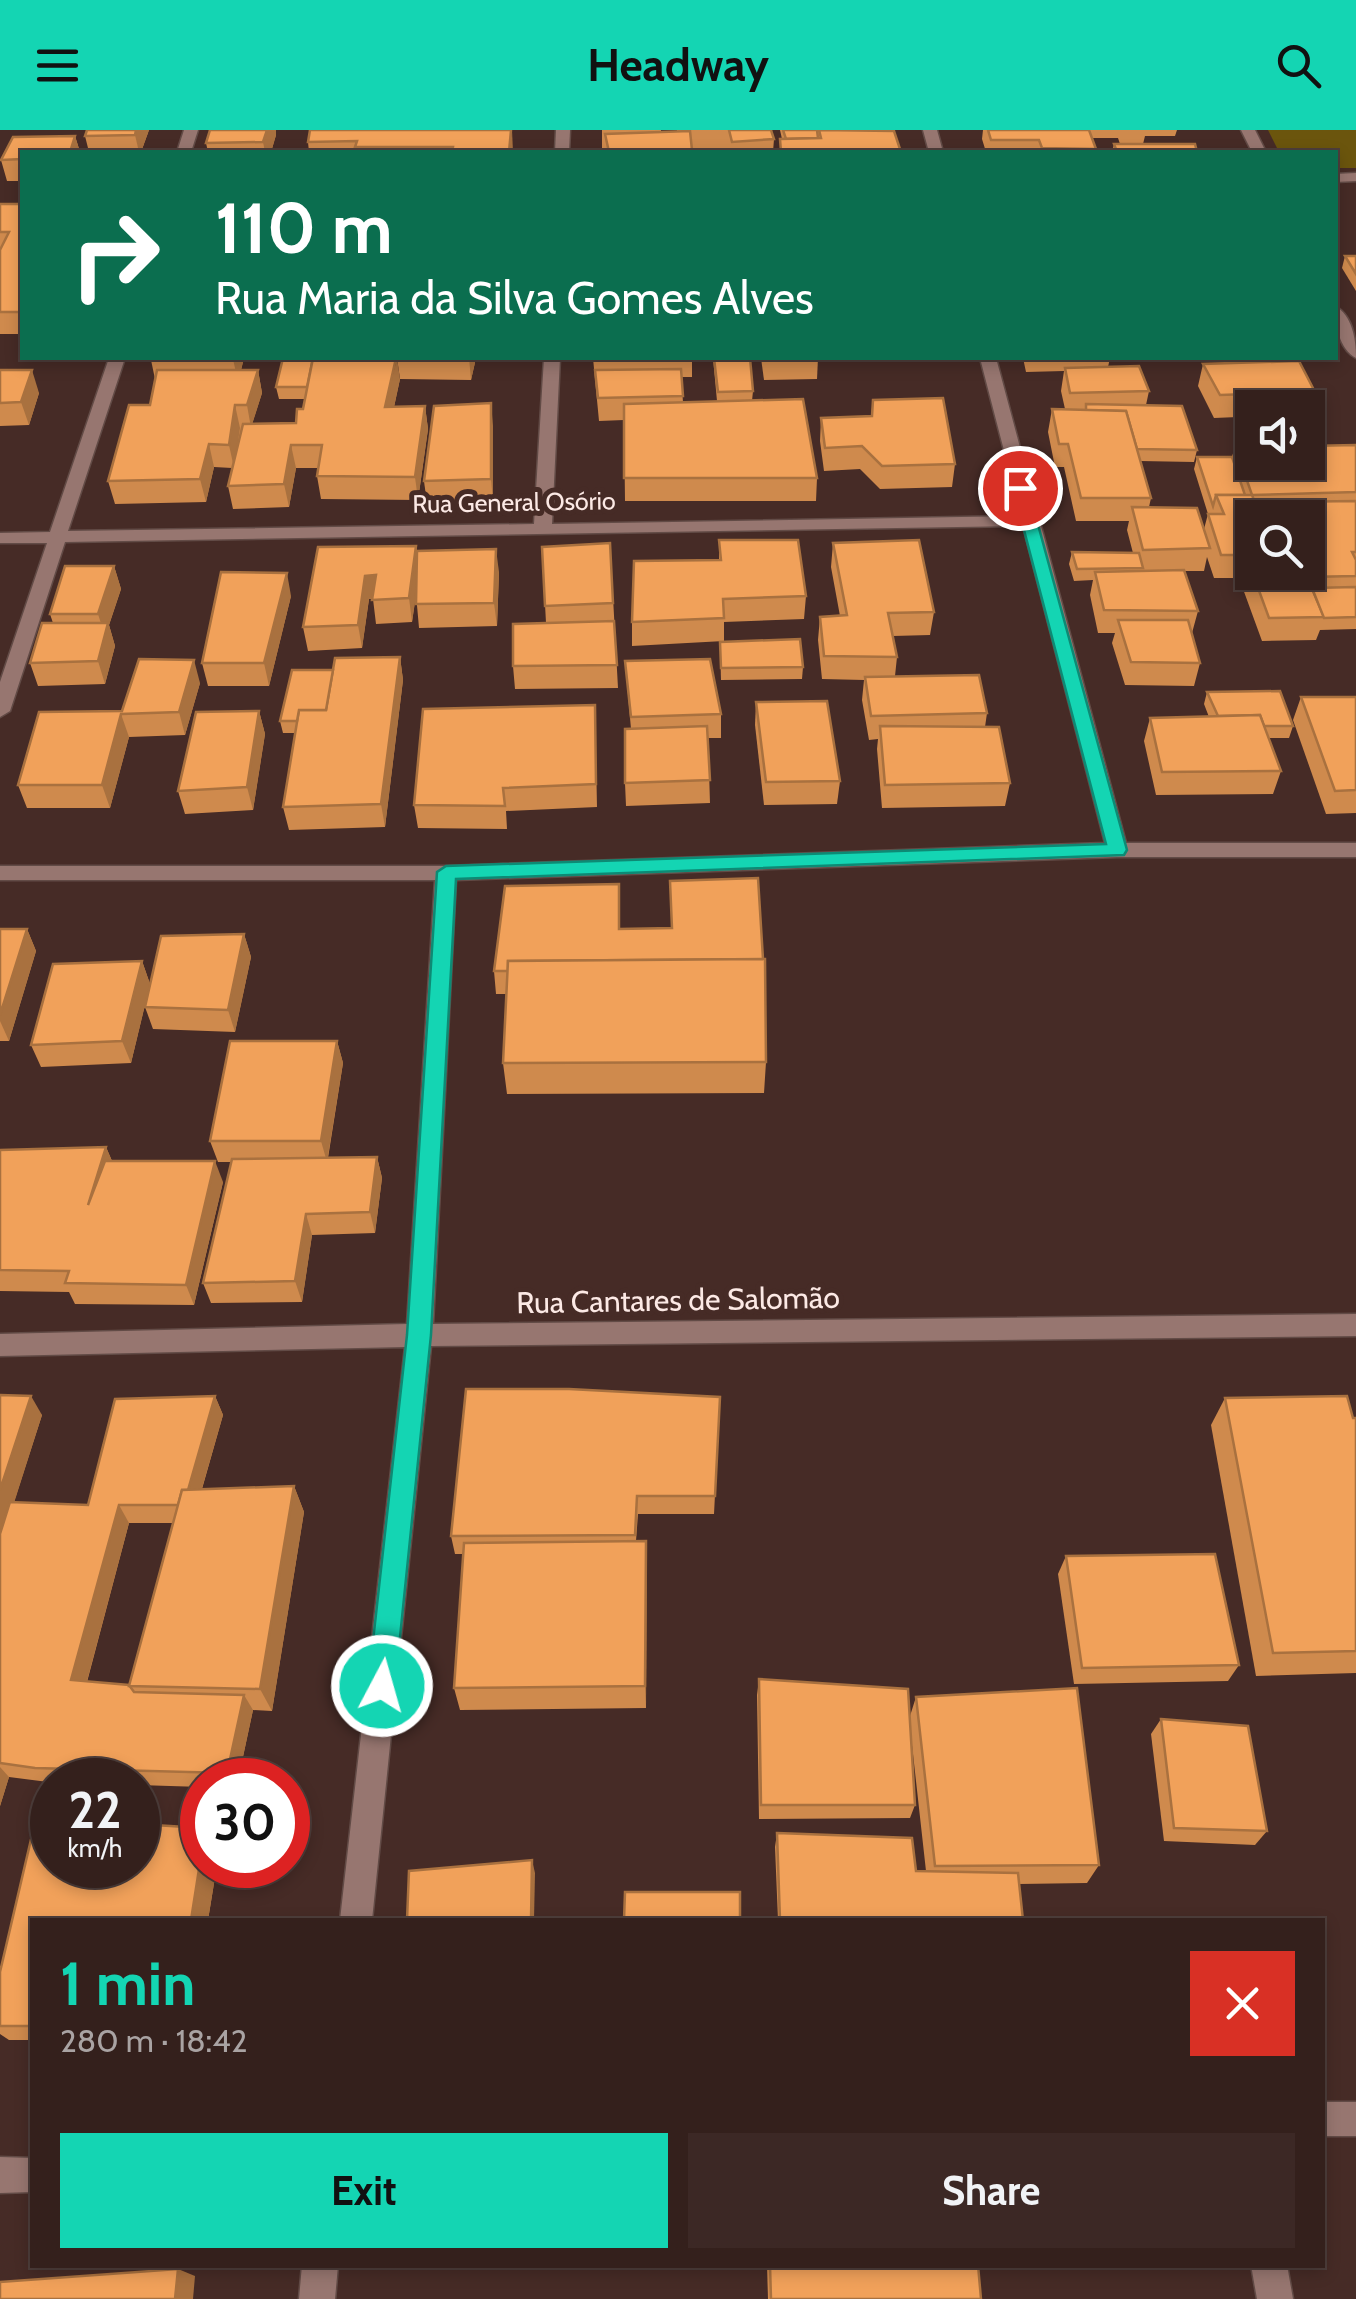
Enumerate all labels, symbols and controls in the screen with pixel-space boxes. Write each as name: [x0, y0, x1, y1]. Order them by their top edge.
icon: menu: [30, 38, 85, 93]
text: Headway: [587, 38, 769, 92]
icon: search: [1271, 38, 1326, 93]
text: 110 m: [215, 185, 393, 271]
icon: right: [50, 190, 180, 320]
text: Rua Maria da Silva Gomes Alves: [215, 271, 814, 325]
map controls: [1235, 390, 1325, 590]
button: sound: [1235, 390, 1325, 480]
pin: [978, 446, 1063, 531]
icon: arrive: [993, 461, 1048, 516]
street label: Rua General Osório: [412, 485, 616, 519]
button: search: [1235, 500, 1325, 590]
street label: Rua Cantares de Salomão: [516, 1279, 840, 1321]
position arrow: [330, 1634, 434, 1738]
speed limit sign: 30: [180, 1758, 310, 1888]
text: 22: [69, 1780, 121, 1841]
text: km/h: [68, 1833, 122, 1863]
text: 1 min: [60, 1947, 195, 2020]
button: close: [1190, 1951, 1295, 2056]
text: 280 m · 18:42: [60, 2021, 248, 2060]
button: Exit: [60, 2133, 668, 2248]
button: Share: [688, 2133, 1295, 2248]

